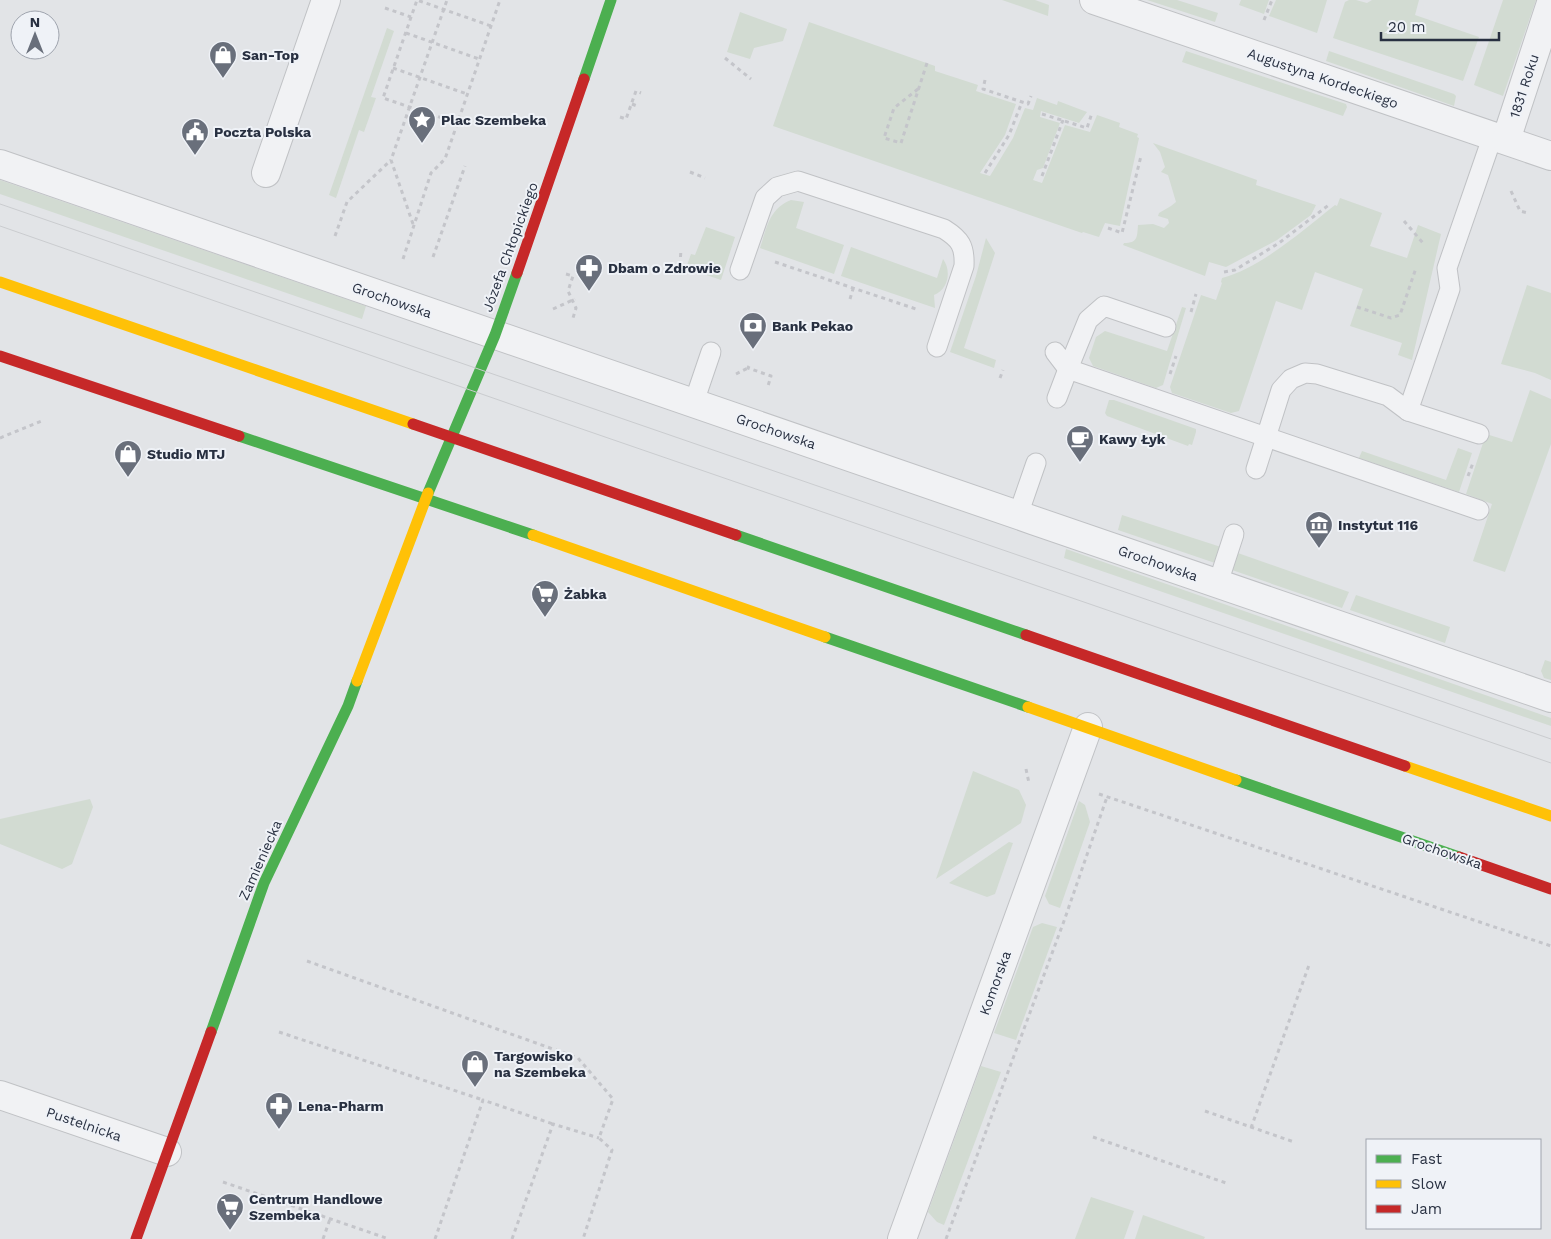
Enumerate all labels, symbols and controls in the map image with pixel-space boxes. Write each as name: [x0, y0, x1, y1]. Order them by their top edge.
north arrow: [10, 10, 60, 60]
scale bar: [1381, 10, 1498, 42]
text: N: [30, 14, 40, 30]
text: 20 m: [1388, 18, 1426, 36]
shop icon: San-Top: [208, 40, 238, 79]
street label: Augustyna Kordeckiego: [1246, 45, 1400, 111]
place label: San-Top: [242, 47, 299, 63]
street label: 1831 Roku: [1506, 52, 1542, 120]
place icon: Plac Szembeka: [407, 105, 437, 144]
place label: Plac Szembeka: [441, 112, 547, 128]
public building icon: Poczta Polska: [180, 117, 210, 156]
place label: Poczta Polska: [214, 124, 312, 140]
street label: Józefa Chłopickiego: [479, 180, 541, 314]
pharmacy icon: Dbam o Zdrowie: [574, 253, 604, 292]
place label: Dbam o Zdrowie: [608, 260, 721, 276]
street label: Grochowska: [350, 279, 434, 321]
bank icon: Bank Pekao: [738, 311, 768, 350]
place label: Bank Pekao: [772, 318, 853, 334]
street label: Grochowska: [734, 410, 818, 452]
cafe icon: Kawy Łyk: [1065, 424, 1095, 463]
place label: Kawy Łyk: [1099, 431, 1166, 447]
shop icon: Studio MTJ: [113, 439, 143, 478]
place label: Studio MTJ: [147, 446, 225, 462]
museum icon: Instytut 116: [1304, 510, 1334, 549]
place label: Instytut 116: [1338, 517, 1418, 533]
street label: Grochowska: [1116, 542, 1200, 584]
supermarket icon: Żabka: [530, 579, 560, 618]
place label: Żabka: [564, 586, 607, 602]
street label: Zamieniecka: [235, 817, 285, 903]
street label: Grochowska: [1400, 830, 1484, 872]
street label: Komorska: [976, 949, 1014, 1017]
place label: Targowisko na Szembeka: [494, 1048, 587, 1080]
shop icon: Targowisko na Szembeka: [460, 1049, 490, 1088]
pharmacy icon: Lena-Pharm: [264, 1091, 294, 1130]
place label: Lena-Pharm: [298, 1098, 384, 1114]
street label: Pustelnicka: [44, 1104, 124, 1144]
legend: [1366, 1139, 1541, 1229]
text: Fast: [1411, 1150, 1443, 1168]
text: Slow: [1411, 1175, 1447, 1193]
place label: Centrum Handlowe Szembeka: [249, 1191, 383, 1223]
supermarket icon: Centrum Handlowe Szembeka: [215, 1192, 245, 1231]
text: Jam: [1411, 1200, 1442, 1218]

